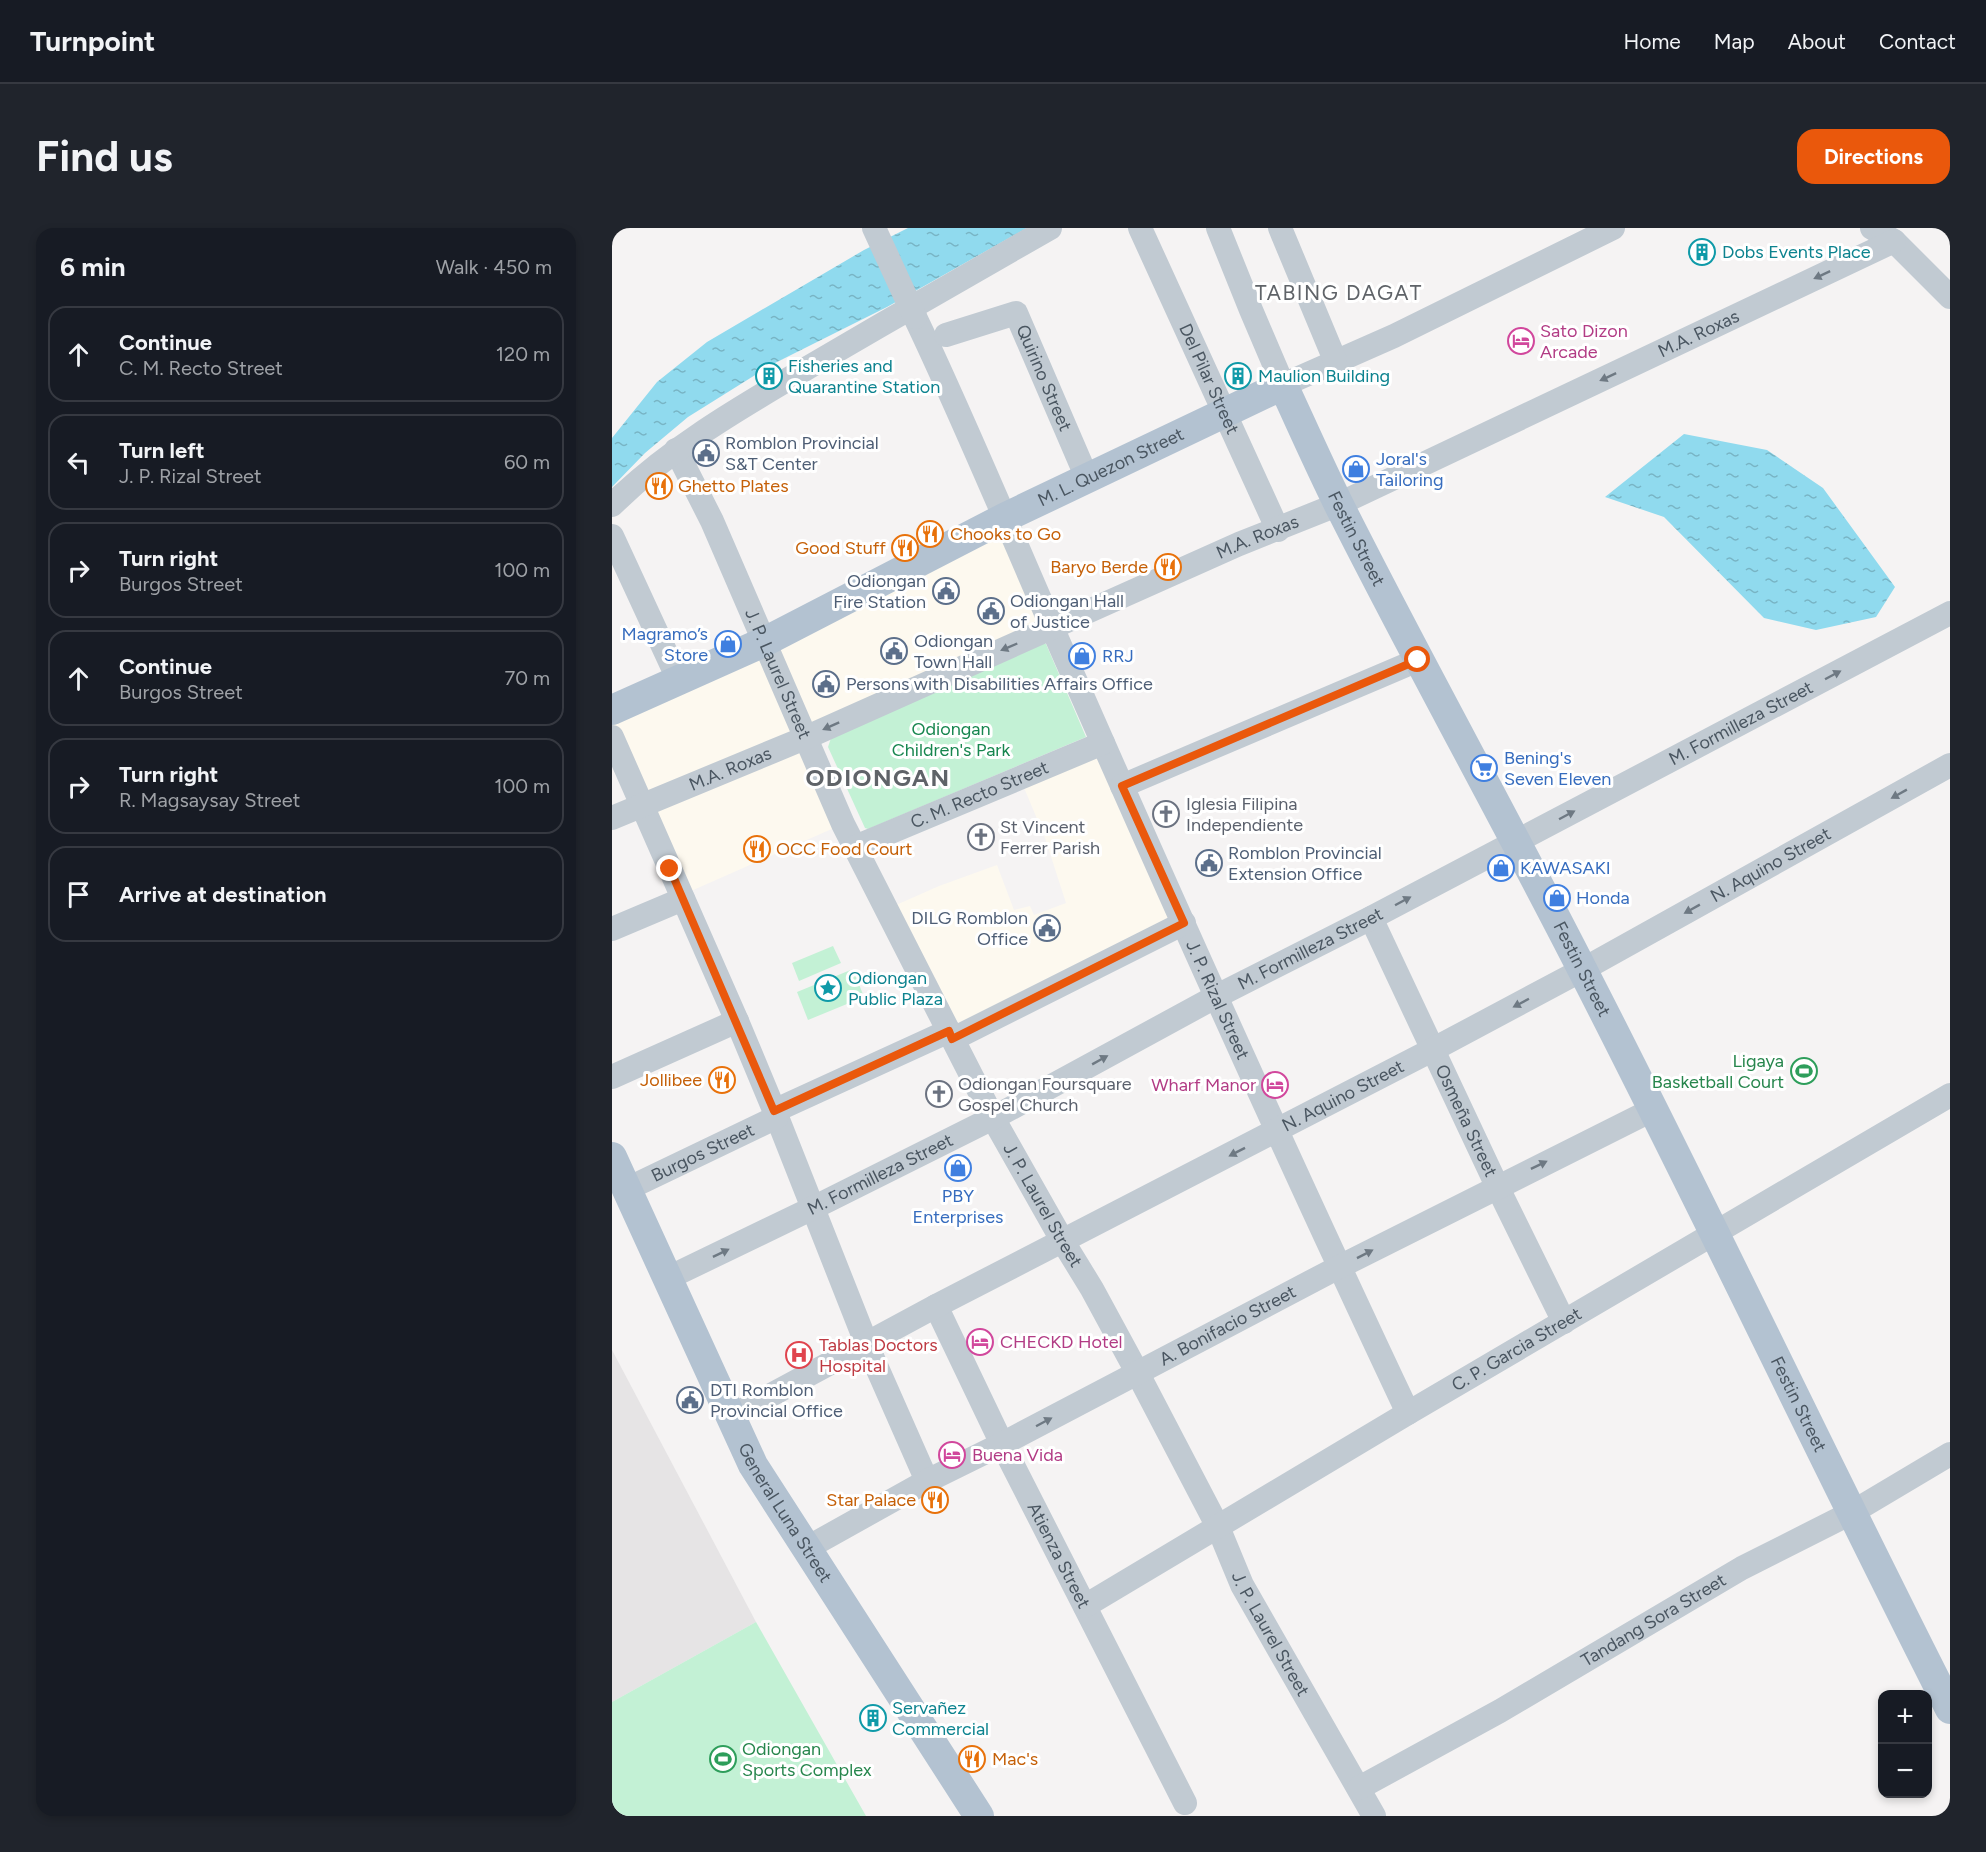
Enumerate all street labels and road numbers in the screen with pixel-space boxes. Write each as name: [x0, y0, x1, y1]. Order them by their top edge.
street label: M.A. Roxas: [1655, 305, 1743, 362]
street label: Del Pilar Street: [1174, 320, 1244, 438]
street label: Quirino Street: [1011, 321, 1077, 435]
street label: M. L. Quezon Street: [1034, 423, 1188, 511]
street label: Festin Street: [1323, 488, 1390, 590]
street label: M.A. Roxas: [1213, 510, 1302, 564]
street label: J. P. Laurel Street: [740, 605, 816, 742]
street label: M. Formilleza Street: [1665, 676, 1817, 770]
street label: M.A. Roxas: [686, 742, 775, 796]
street label: C. M. Recto Street: [907, 756, 1052, 833]
street label: N. Aquino Street: [1707, 823, 1835, 907]
street label: M. Formilleza Street: [1234, 903, 1387, 995]
street label: Festin Street: [1549, 918, 1616, 1020]
street label: J. P. Rizal Street: [1181, 937, 1254, 1063]
street label: N. Aquino Street: [1278, 1055, 1408, 1137]
street label: Osmeña Street: [1430, 1061, 1502, 1181]
street label: Burgos Street: [648, 1119, 758, 1187]
street label: M. Formilleza Street: [804, 1129, 957, 1220]
street label: J. P. Laurel Street: [998, 1139, 1087, 1271]
street label: A. Bonifacio Street: [1156, 1280, 1300, 1370]
street label: C. P. Garcia Street: [1448, 1303, 1585, 1396]
street label: Festin Street: [1766, 1353, 1831, 1456]
street label: General Luna Street: [733, 1439, 837, 1587]
street label: Atienza Street: [1023, 1499, 1095, 1612]
street label: J. P. Laurel Street: [1227, 1569, 1314, 1700]
street label: Tandang Sora Street: [1577, 1569, 1730, 1672]

